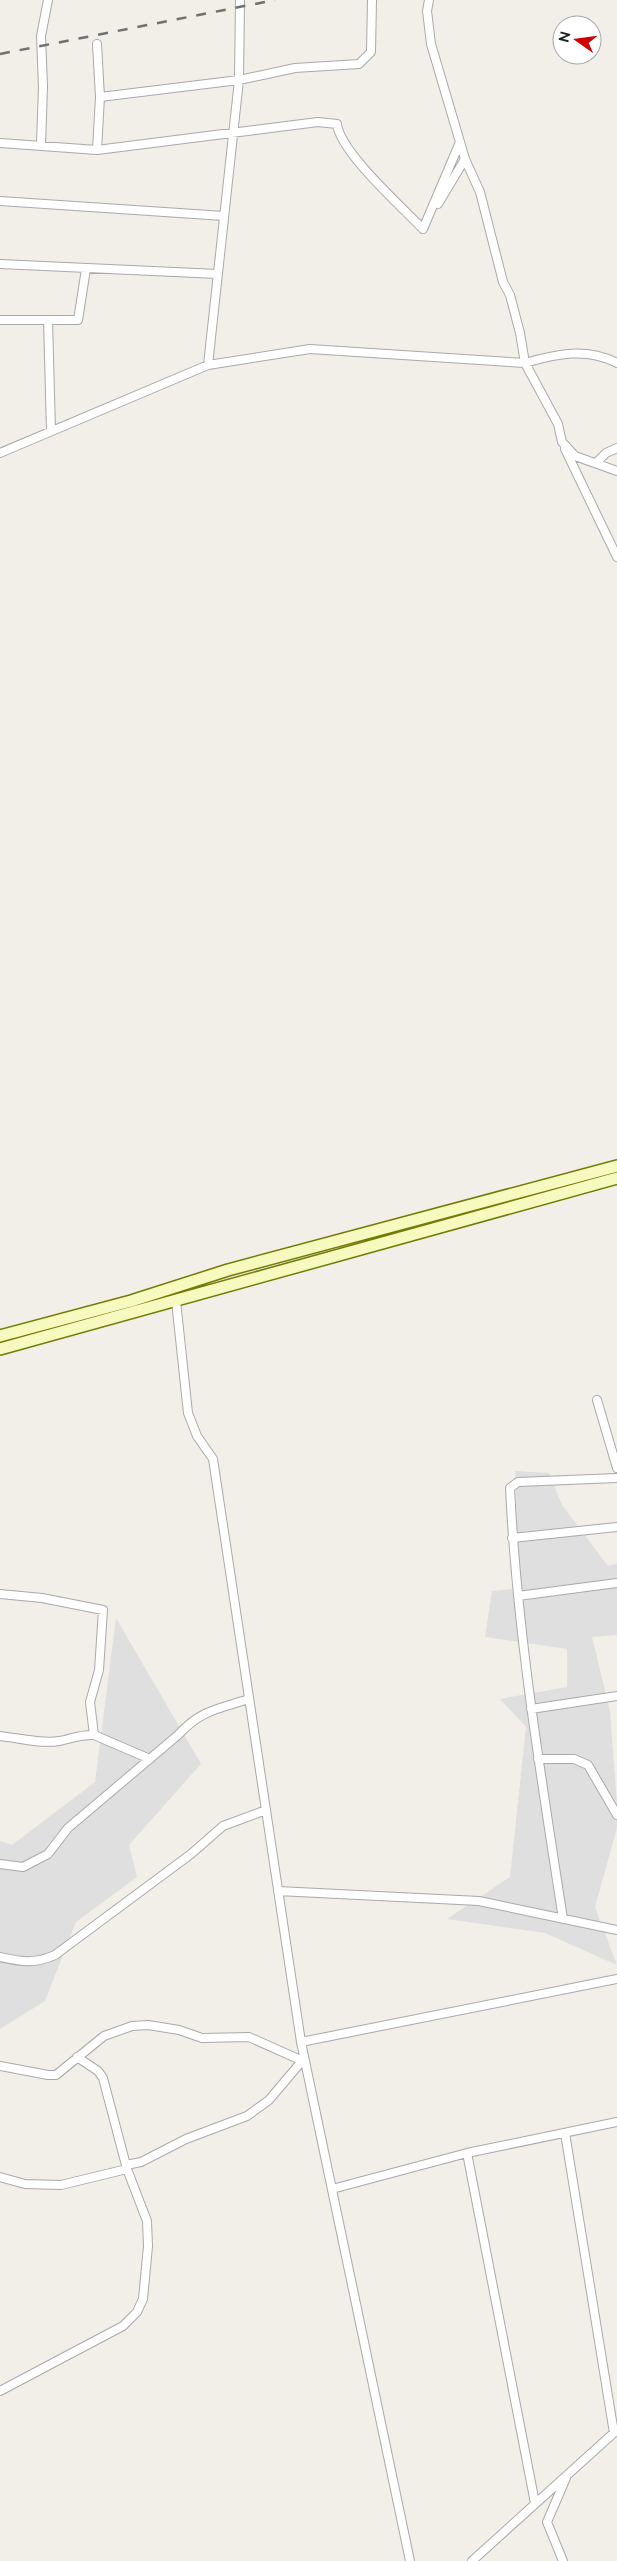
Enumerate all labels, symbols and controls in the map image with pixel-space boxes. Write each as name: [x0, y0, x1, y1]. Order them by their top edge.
north arrow: [552, 15, 602, 65]
text: N: [555, 30, 573, 44]

